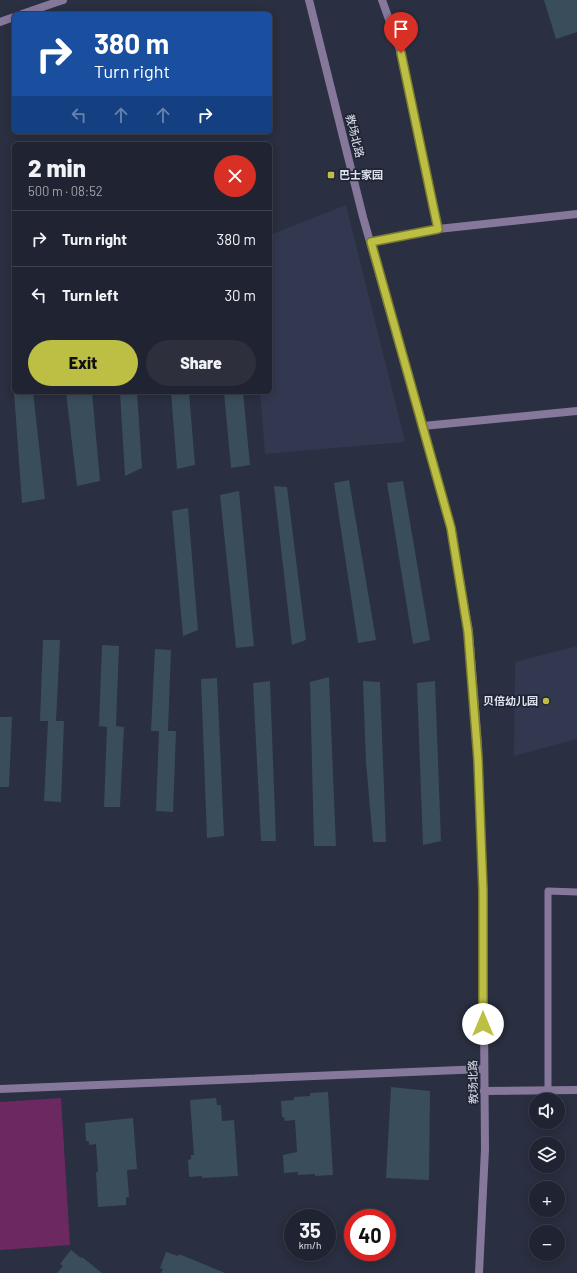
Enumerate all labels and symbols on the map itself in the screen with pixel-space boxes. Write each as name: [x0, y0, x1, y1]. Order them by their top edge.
pin: [384, 12, 418, 53]
street label: 教场北路: [344, 113, 367, 159]
place label: 巴士家园: [339, 168, 383, 181]
marker: 巴士家园: [326, 170, 336, 180]
place label: 贝倍幼儿园: [483, 694, 538, 707]
marker: 贝倍幼儿园: [541, 696, 551, 706]
position arrow: [462, 1003, 504, 1045]
street label: 教场北路: [466, 1060, 479, 1104]
speed limit sign: 40: [344, 1209, 396, 1261]

